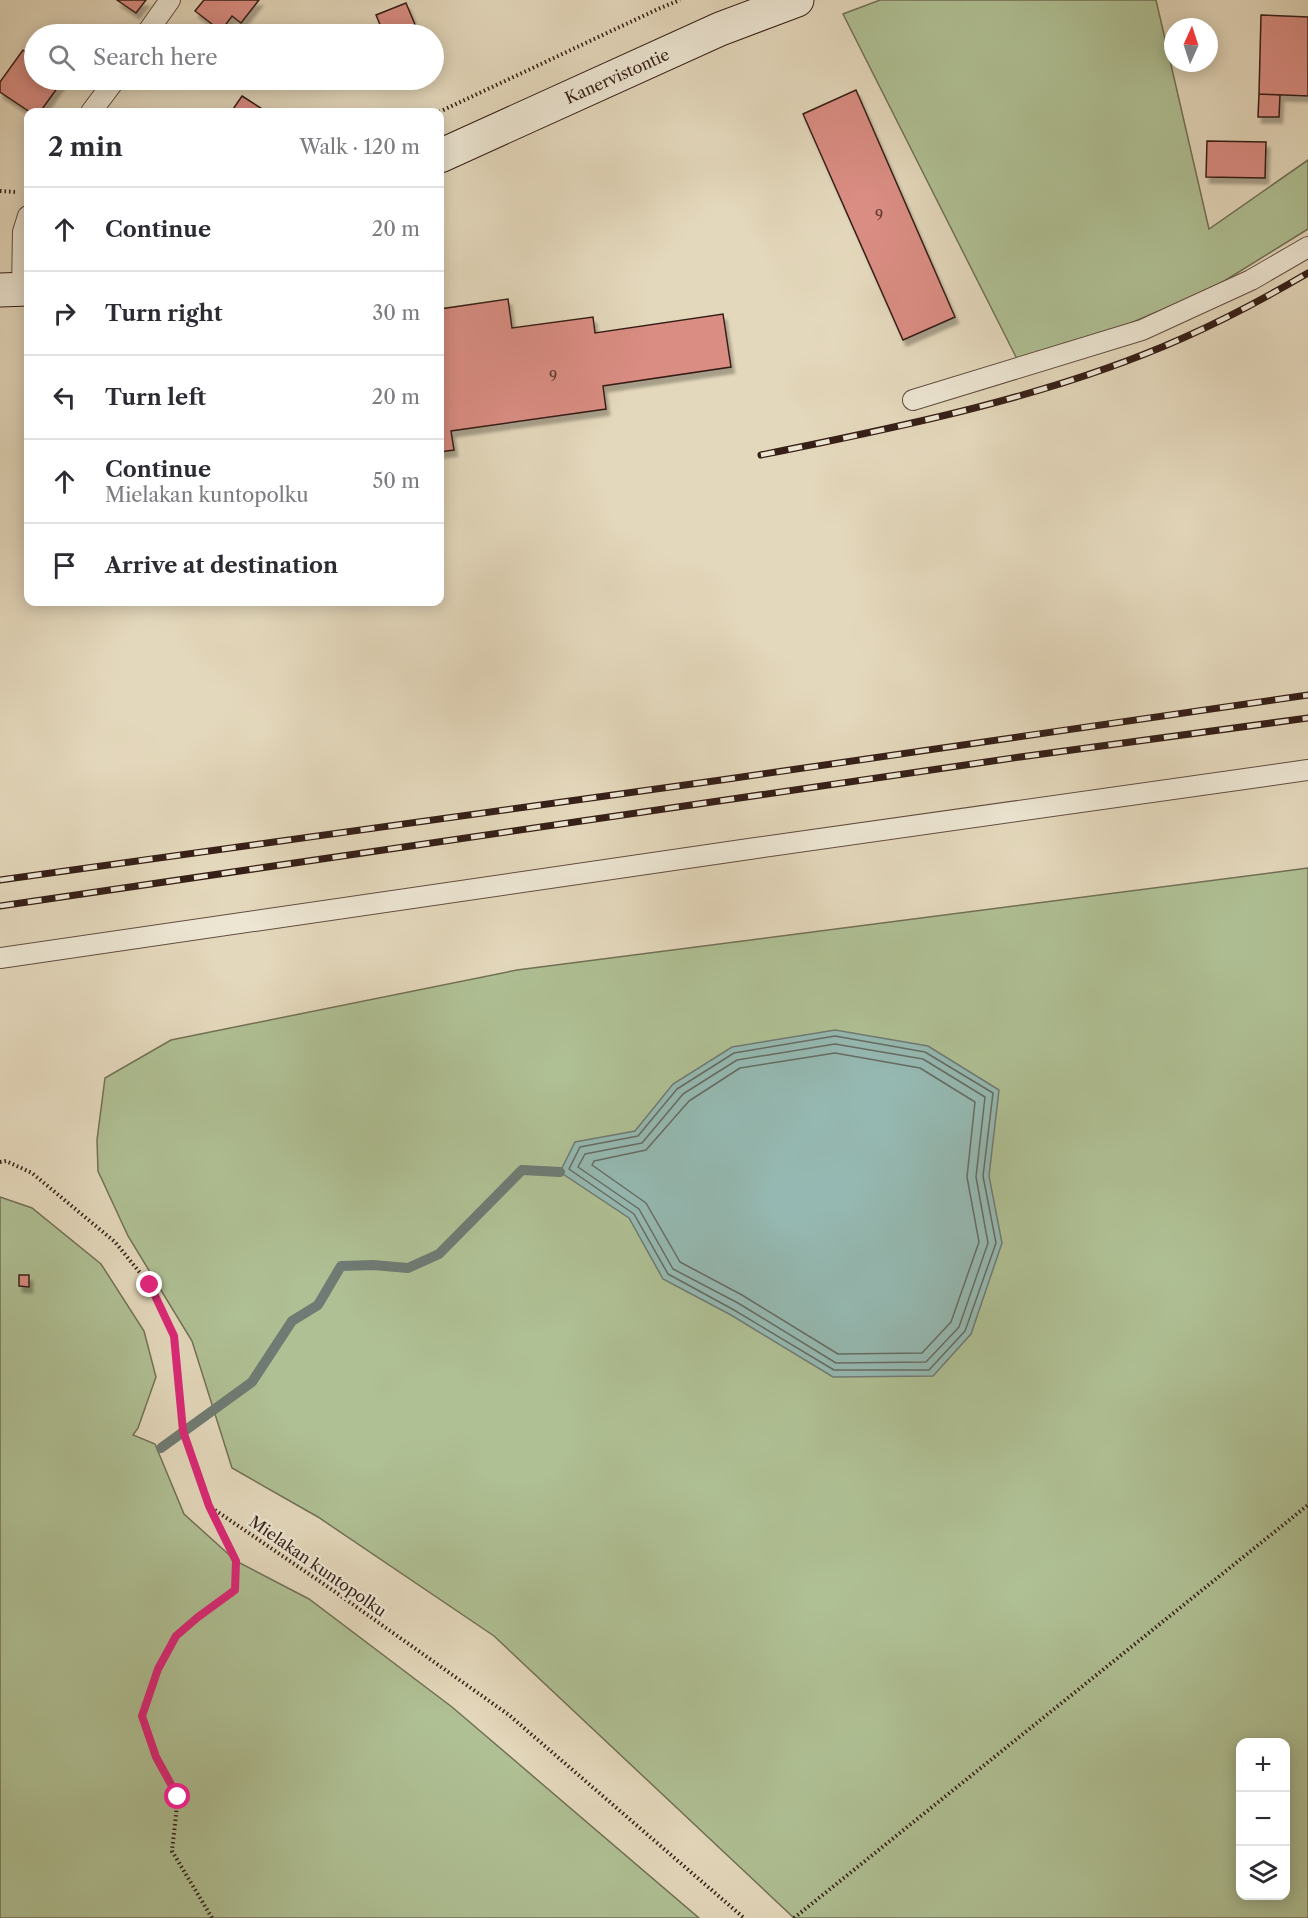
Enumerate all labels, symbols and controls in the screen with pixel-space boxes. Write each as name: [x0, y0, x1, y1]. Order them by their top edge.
north arrow: [1164, 18, 1218, 72]
search box: [24, 24, 444, 90]
icon: search: [45, 41, 78, 74]
text: Search here: [93, 44, 218, 71]
street label: Kanervistontie: [562, 44, 672, 108]
text: 2 min: [48, 131, 123, 163]
text: Walk · 120 m: [299, 135, 420, 159]
house number: 9: [875, 206, 883, 224]
icon: ahead: [48, 213, 81, 246]
text: Continue: [105, 216, 211, 243]
text: 20 m: [372, 217, 420, 241]
icon: right: [48, 297, 81, 330]
text: Turn right: [105, 300, 223, 327]
text: 30 m: [372, 301, 420, 325]
house number: 9: [549, 367, 557, 385]
icon: left: [48, 381, 81, 414]
text: Turn left: [105, 384, 206, 411]
text: 20 m: [372, 385, 420, 409]
text: Continue: [105, 456, 211, 483]
icon: ahead: [48, 465, 81, 498]
text: 50 m: [373, 469, 420, 493]
text: Mielakan kuntopolku: [105, 483, 309, 507]
icon: arrive: [48, 549, 81, 582]
text: Arrive at destination: [105, 552, 338, 579]
route end: [136, 1271, 162, 1297]
street label: Mielakan kuntopolku: [246, 1511, 391, 1621]
map controls: [1236, 1738, 1290, 1900]
button: +: [1236, 1738, 1290, 1792]
route start: [164, 1783, 190, 1809]
button: −: [1236, 1792, 1290, 1846]
button: layers: [1236, 1846, 1290, 1900]

